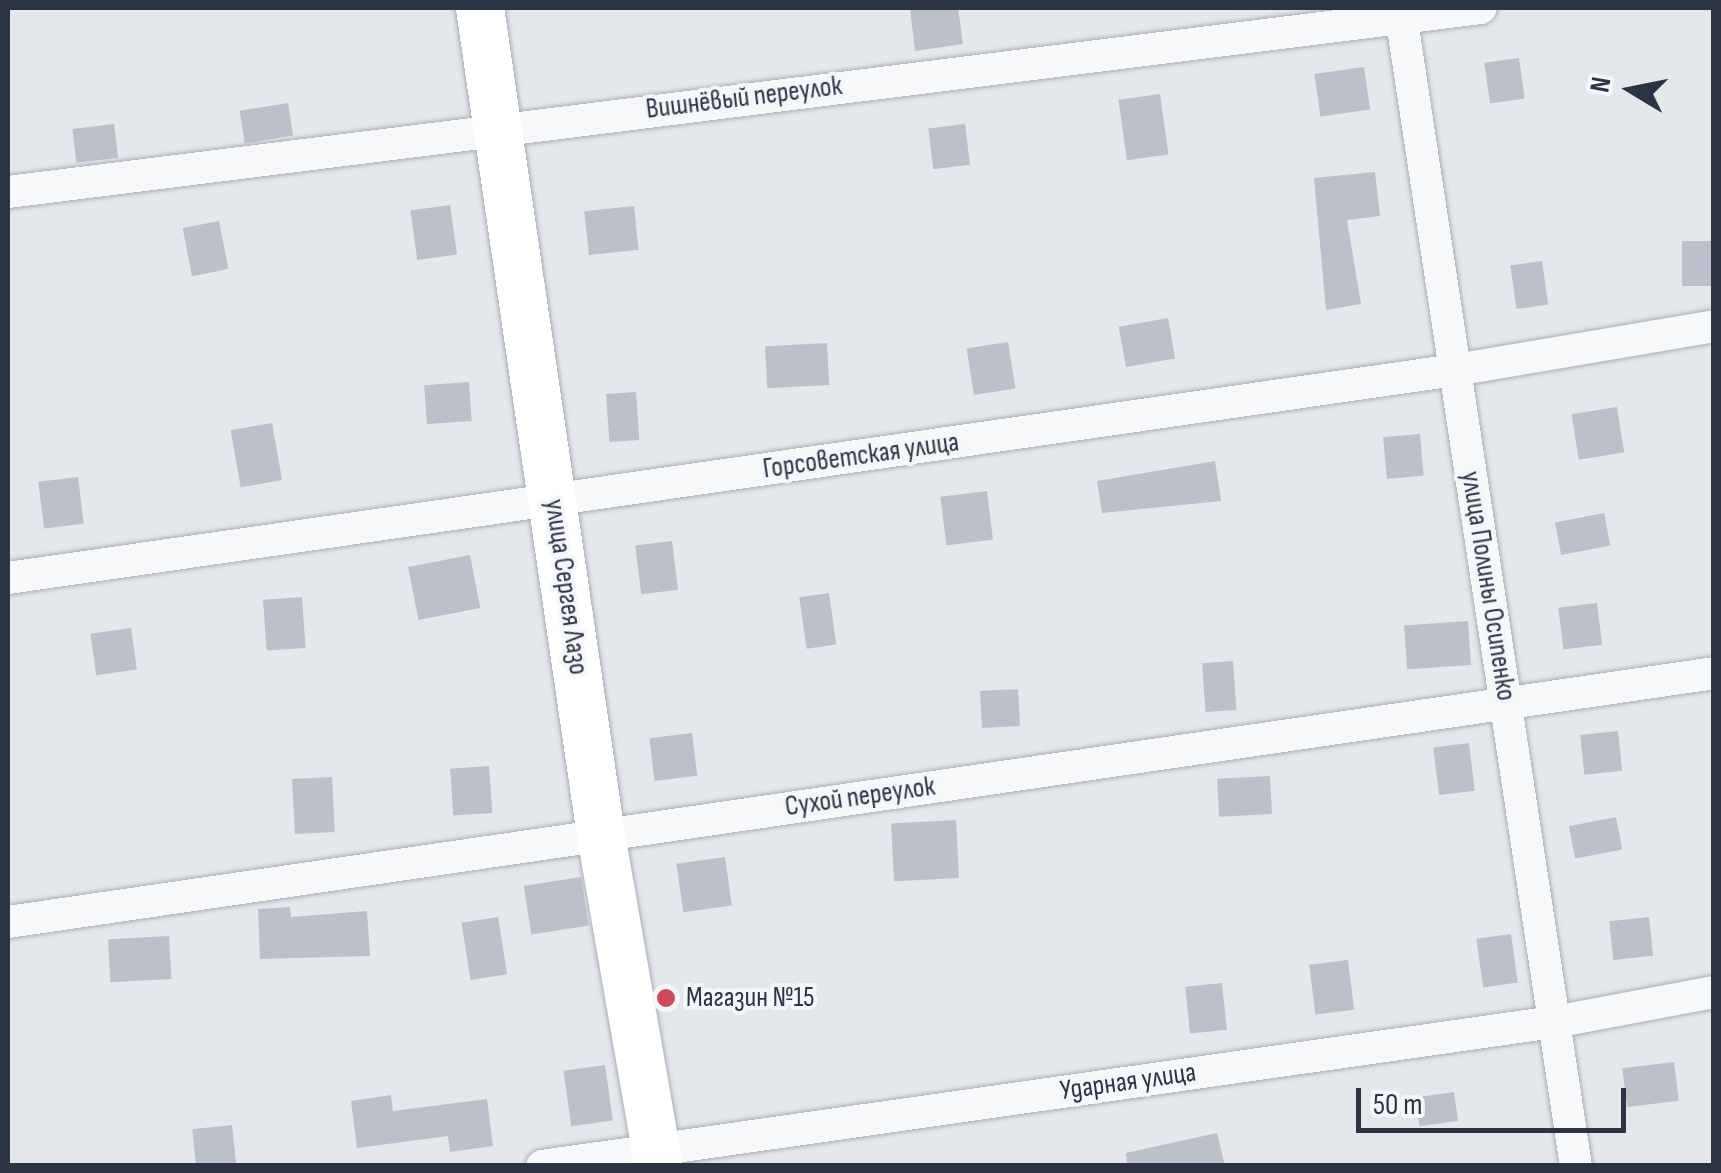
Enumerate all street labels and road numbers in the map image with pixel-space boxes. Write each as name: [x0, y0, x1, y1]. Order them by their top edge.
street label: Вишнёвый переулок: [644, 69, 844, 127]
street label: Горсоветская улица: [761, 426, 961, 486]
street label: улица Полины Осипенко: [1453, 469, 1523, 703]
street label: улица Сергея Лазо: [537, 497, 595, 677]
street label: Сухой переулок: [783, 770, 937, 824]
street label: Ударная улица: [1058, 1056, 1198, 1108]

